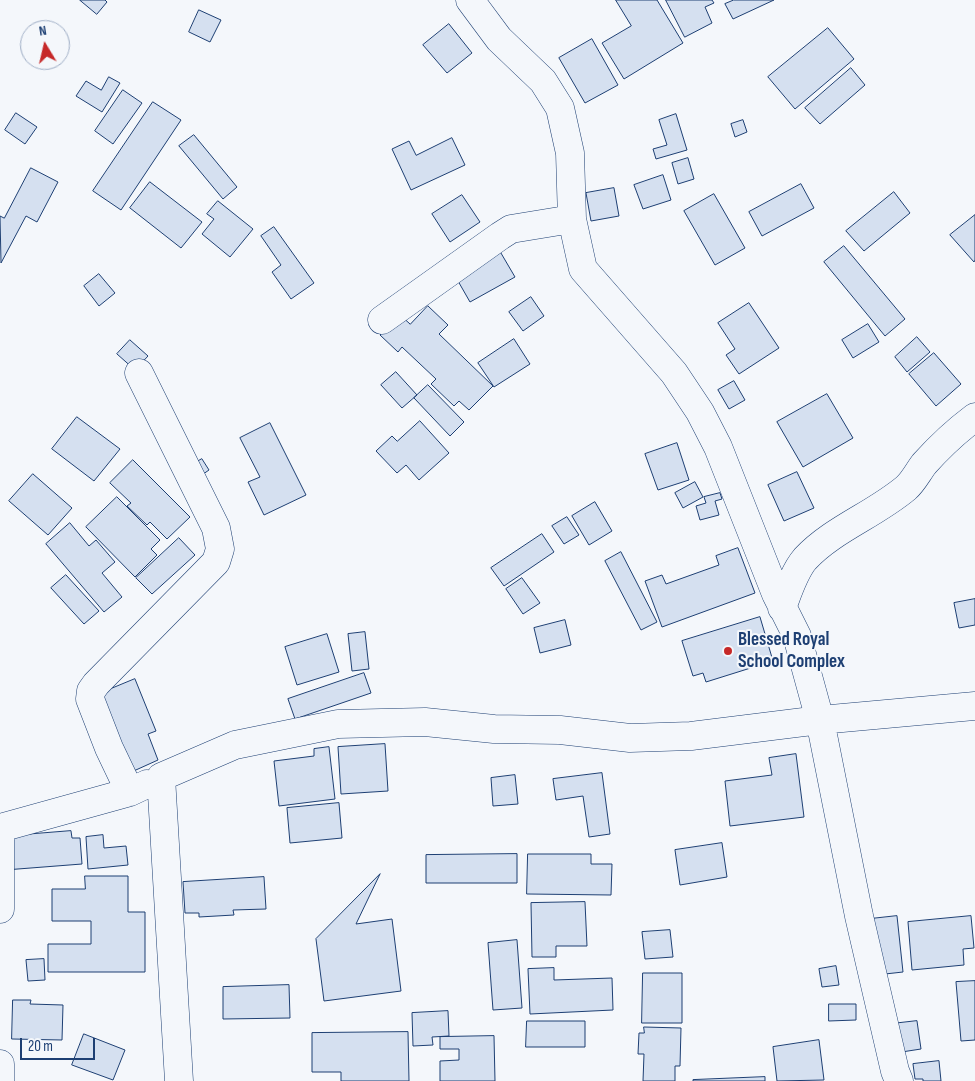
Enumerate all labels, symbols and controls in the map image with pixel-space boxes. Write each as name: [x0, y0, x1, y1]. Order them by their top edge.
north arrow: [20, 20, 70, 70]
text: N: [38, 22, 48, 40]
place label: Blessed Royal School Complex: [738, 629, 845, 673]
marker: Blessed Royal School Complex: [722, 645, 734, 657]
scale bar: [22, 1028, 98, 1060]
text: 20 m: [28, 1037, 53, 1056]

